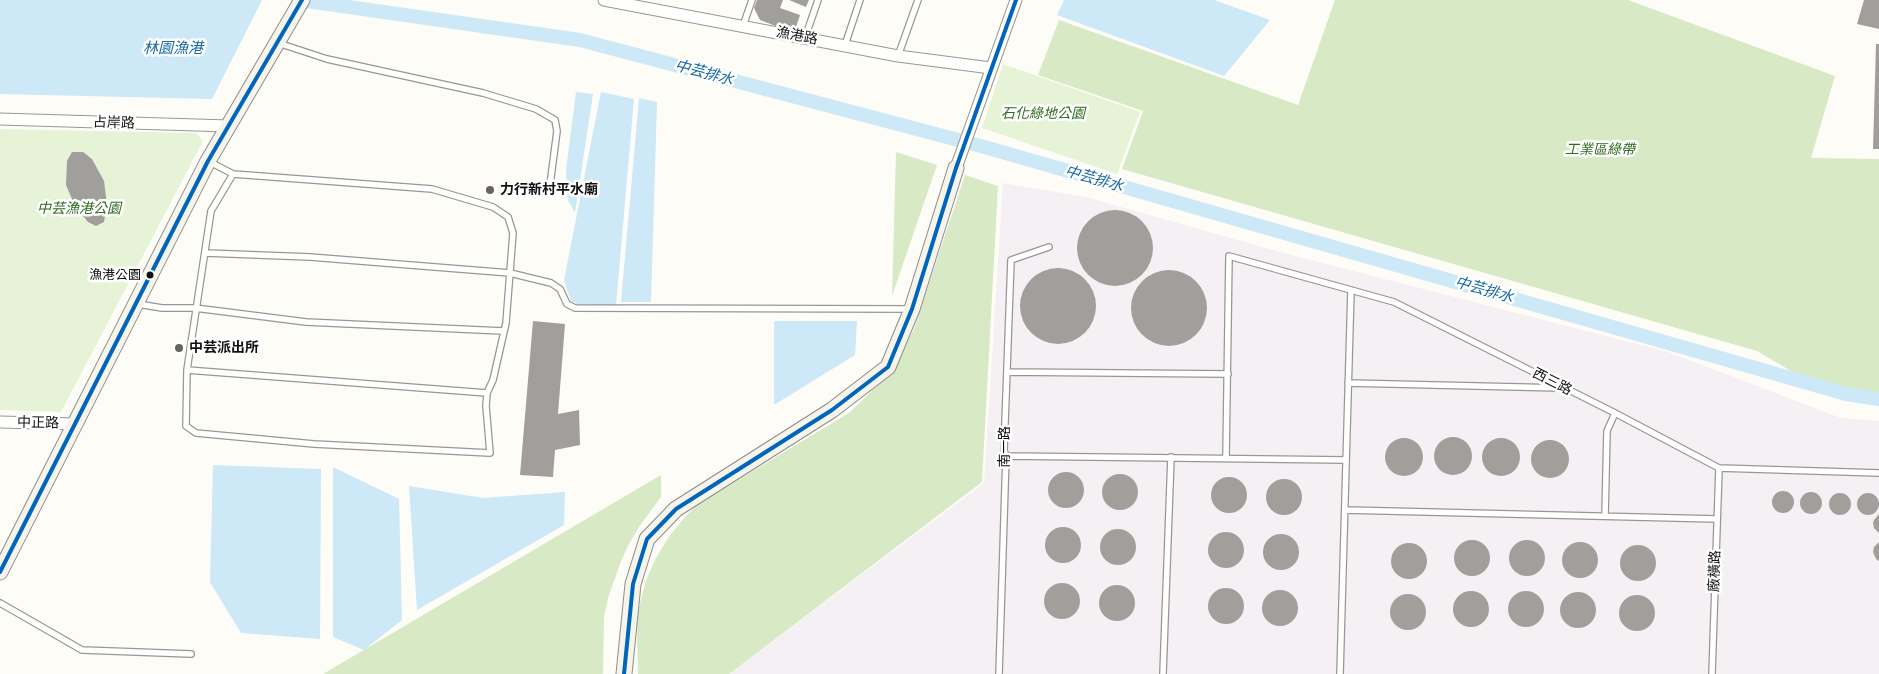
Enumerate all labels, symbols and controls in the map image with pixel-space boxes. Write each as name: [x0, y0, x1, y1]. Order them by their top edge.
street label: 漁港路: [775, 24, 819, 48]
water label: 林園漁港: [143, 40, 203, 58]
water label: 中芸排水: [673, 57, 735, 89]
park label: 石化綠地公園: [1001, 106, 1085, 122]
street label: 占岸路: [93, 114, 135, 132]
park label: 工業區綠帶: [1565, 142, 1635, 158]
water label: 中芸排水: [1063, 162, 1125, 196]
place label: 力行新村平水廟: [500, 182, 598, 198]
marker: 力行新村平水廟: [484, 184, 496, 196]
park label: 中芸漁港公園: [37, 201, 121, 217]
place label: 漁港公園: [89, 267, 141, 283]
marker: 漁港公園: [145, 270, 155, 280]
water label: 中芸排水: [1453, 273, 1515, 307]
place label: 中芸派出所: [189, 340, 259, 356]
marker: 中芸派出所: [173, 342, 185, 354]
street label: 西三路: [1529, 365, 1575, 399]
street label: 中正路: [17, 414, 59, 432]
street label: 南一路: [997, 426, 1013, 468]
street label: 廠橫路: [1706, 550, 1724, 592]

